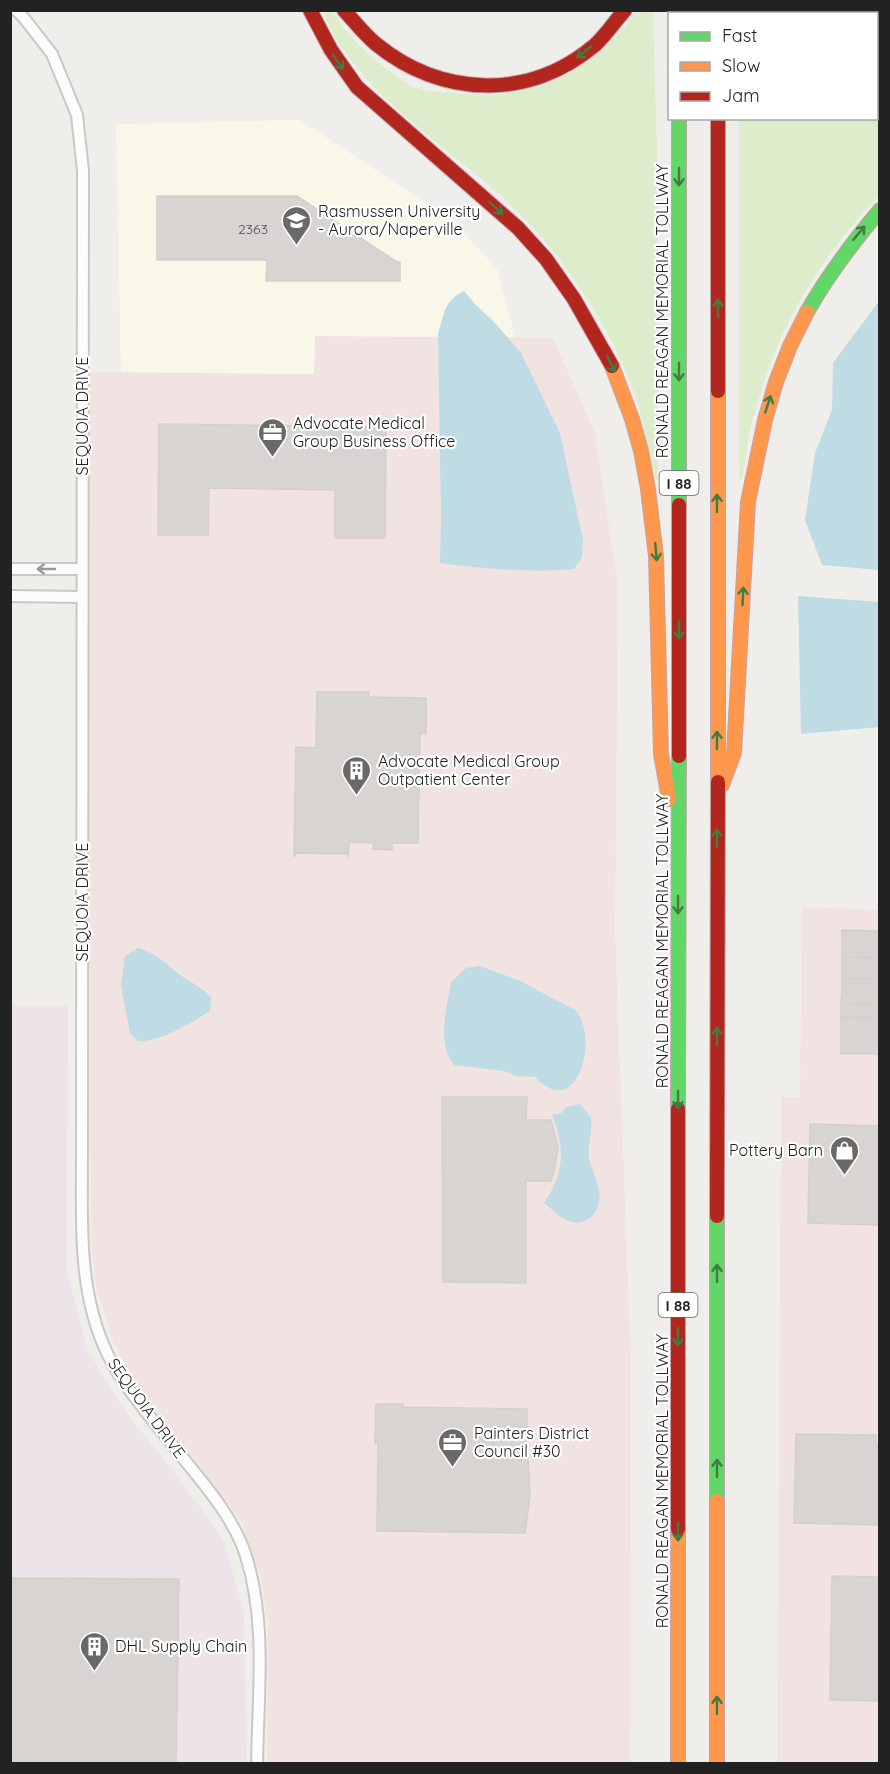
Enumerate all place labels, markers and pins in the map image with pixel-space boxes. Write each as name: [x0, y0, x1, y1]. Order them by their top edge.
place label: Rasmussen University - Aurora/Naperville: [318, 201, 480, 239]
school or university icon: Rasmussen University - Aurora/Naperville: [281, 204, 313, 246]
place label: Advocate Medical Group Business Office: [293, 413, 455, 451]
office icon: Advocate Medical Group Business Office: [256, 416, 288, 458]
place label: Advocate Medical Group Outpatient Center: [378, 751, 560, 789]
building icon: Advocate Medical Group Outpatient Center: [341, 754, 373, 796]
shop icon: Pottery Barn: [828, 1134, 860, 1176]
place label: Pottery Barn: [729, 1140, 823, 1160]
place label: Painters District Council #30: [474, 1423, 589, 1461]
office icon: Painters District Council #30: [437, 1426, 469, 1468]
building icon: DHL Supply Chain: [78, 1630, 110, 1672]
place label: DHL Supply Chain: [115, 1636, 247, 1656]

